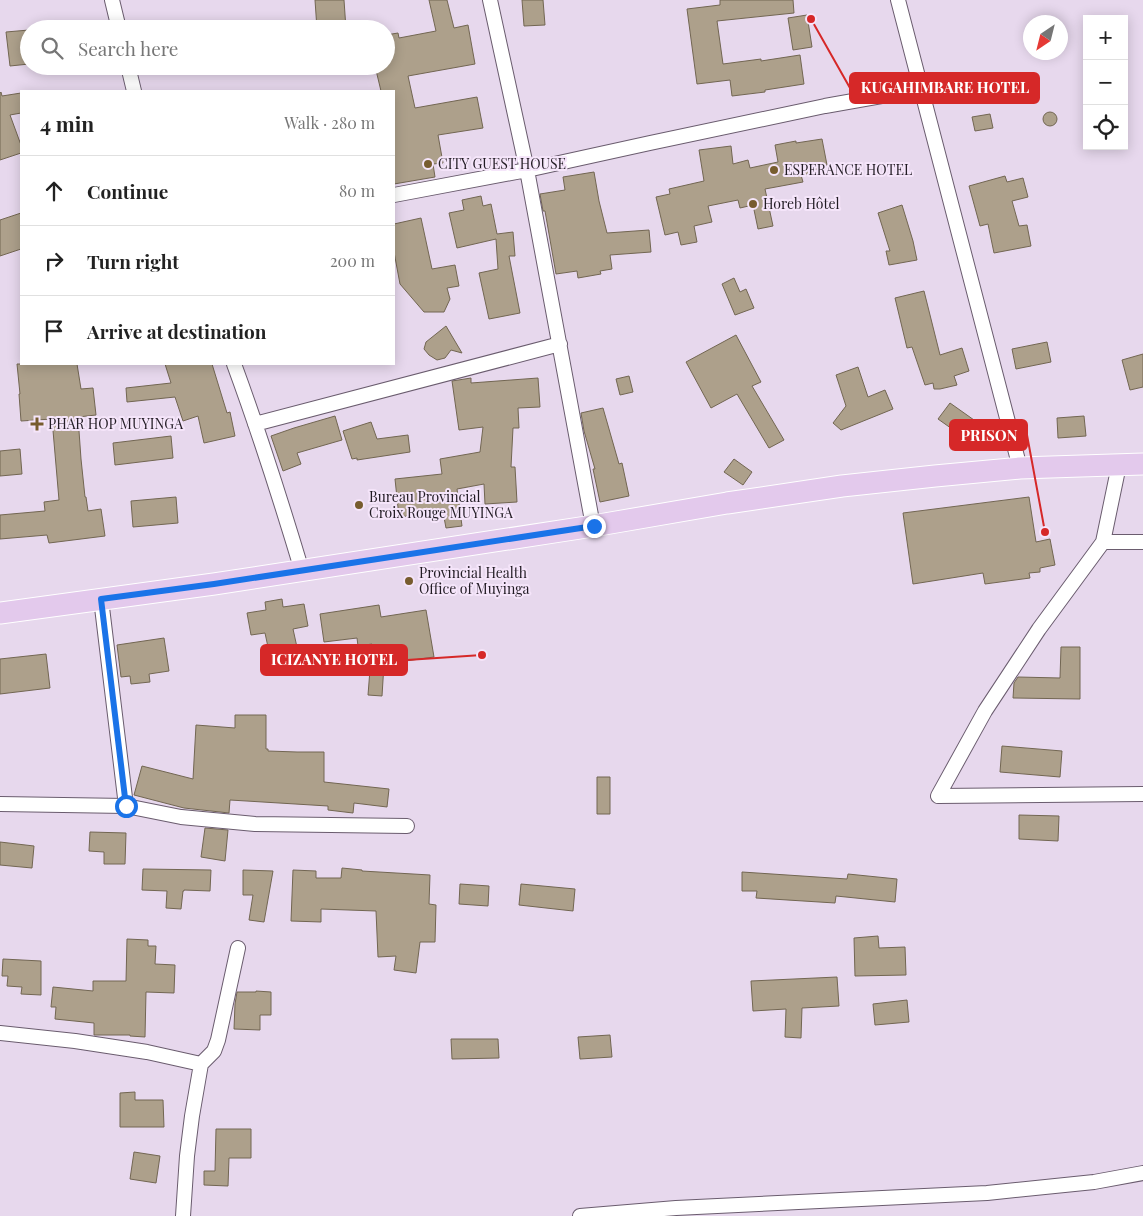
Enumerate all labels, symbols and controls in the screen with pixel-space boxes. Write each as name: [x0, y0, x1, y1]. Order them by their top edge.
north arrow: [1023, 15, 1068, 60]
map controls: [1083, 15, 1128, 150]
button: +: [1083, 15, 1128, 60]
search box: [20, 20, 395, 75]
icon: search: [38, 34, 66, 62]
text: Search here: [78, 35, 178, 61]
button: −: [1083, 60, 1128, 105]
callout: KUGAHIMBARE HOTEL: [850, 73, 1039, 103]
text: KUGAHIMBARE HOTEL: [861, 77, 1029, 97]
button: locate: [1083, 105, 1128, 150]
text: 4 min: [40, 109, 94, 137]
text: Walk · 280 m: [284, 112, 375, 133]
place label: CITY GUEST HOUSE: [438, 154, 566, 173]
marker: CITY GUEST HOUSE: [422, 158, 434, 170]
place label: ESPERANCE HOTEL: [784, 160, 912, 179]
marker: ESPERANCE HOTEL: [768, 164, 780, 176]
icon: ahead: [40, 177, 68, 205]
text: Continue: [87, 178, 168, 204]
text: 80 m: [339, 180, 375, 201]
place label: Horeb Hôtel: [763, 194, 839, 213]
marker: Horeb Hôtel: [747, 198, 759, 210]
icon: right: [40, 247, 68, 275]
text: Turn right: [87, 248, 179, 274]
text: 200 m: [330, 250, 375, 271]
icon: arrive: [40, 317, 68, 345]
text: Arrive at destination: [87, 318, 267, 344]
place label: PHAR HOP MUYINGA: [48, 414, 183, 433]
marker: PHAR HOP MUYINGA: [30, 417, 44, 431]
callout: PRISON: [950, 420, 1027, 450]
text: PRISON: [961, 425, 1018, 445]
place label: Bureau Provincial Croix Rouge MUYINGA: [369, 487, 513, 522]
marker: Bureau Provincial Croix Rouge MUYINGA: [353, 499, 365, 511]
route end: [583, 515, 606, 538]
place label: Provincial Health Office of Muyinga: [419, 563, 529, 598]
marker: Provincial Health Office of Muyinga: [403, 575, 415, 587]
callout: ICIZANYE HOTEL: [261, 645, 407, 675]
text: ICIZANYE HOTEL: [271, 649, 397, 669]
route start: [115, 795, 138, 818]

